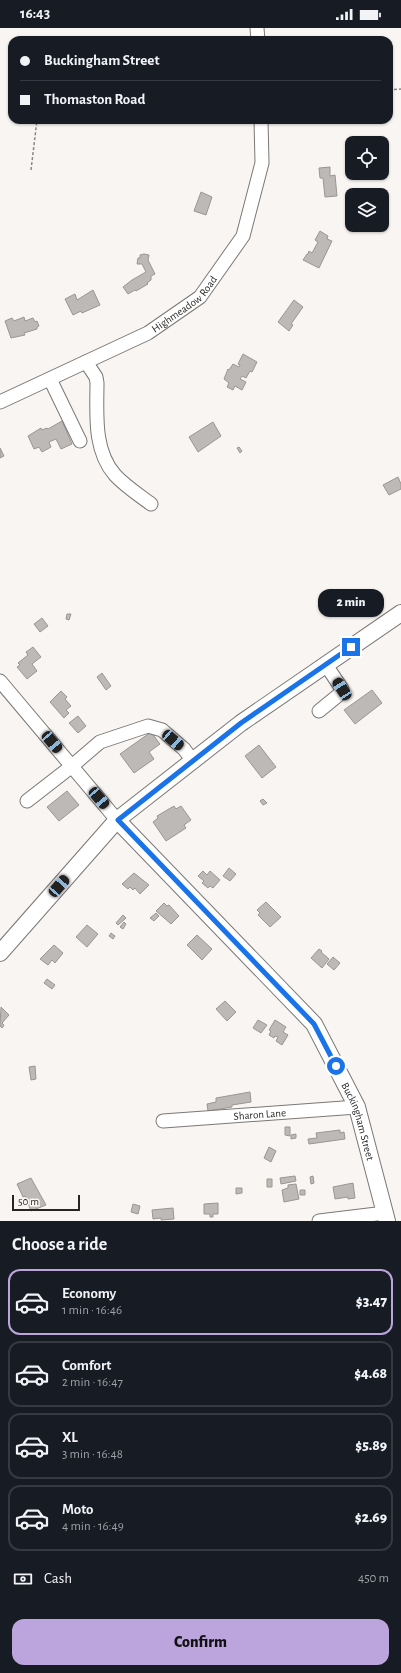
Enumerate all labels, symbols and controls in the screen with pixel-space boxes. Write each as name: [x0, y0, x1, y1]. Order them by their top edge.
text: 16:43: [20, 6, 50, 21]
text: Buckingham Street: [44, 53, 160, 68]
text: Thomaston Road: [44, 92, 145, 107]
map controls: [345, 136, 389, 232]
button: locate: [345, 136, 389, 180]
button: layers: [345, 188, 389, 232]
street label: Highmeadow Road: [149, 273, 219, 334]
callout: 2 min: [318, 589, 384, 617]
text: 2 min: [336, 596, 366, 609]
route end: [342, 638, 360, 656]
car: [330, 676, 354, 702]
car: [160, 728, 186, 752]
car: [40, 729, 64, 755]
car: [87, 785, 111, 811]
car: [47, 873, 71, 899]
route start: [327, 1057, 345, 1075]
street label: Buckingham Street: [340, 1081, 376, 1162]
street label: Sharon Lane: [233, 1107, 286, 1121]
scale bar: [12, 1193, 80, 1212]
text: 50 m: [18, 1196, 39, 1207]
text: Choose a ride: [12, 1236, 107, 1254]
icon: car: [14, 1284, 50, 1320]
text: Economy: [62, 1286, 116, 1301]
text: $3.47: [356, 1294, 387, 1309]
text: 1 min · 16:46: [62, 1304, 122, 1317]
icon: car: [14, 1356, 50, 1392]
text: Comfort: [62, 1358, 111, 1373]
text: $4.68: [354, 1366, 387, 1381]
text: 2 min · 16:47: [62, 1376, 123, 1389]
icon: car: [14, 1428, 50, 1464]
text: XL: [62, 1430, 78, 1445]
text: $5.89: [355, 1438, 387, 1453]
text: 3 min · 16:48: [62, 1448, 123, 1461]
icon: car: [14, 1500, 50, 1536]
text: Moto: [62, 1502, 94, 1517]
text: $2.69: [355, 1510, 387, 1525]
text: 4 min · 16:49: [62, 1520, 124, 1533]
icon: cash: [12, 1568, 34, 1590]
text: Cash: [44, 1571, 72, 1586]
text: 450 m: [358, 1572, 389, 1585]
button: Confirm: [12, 1619, 389, 1665]

